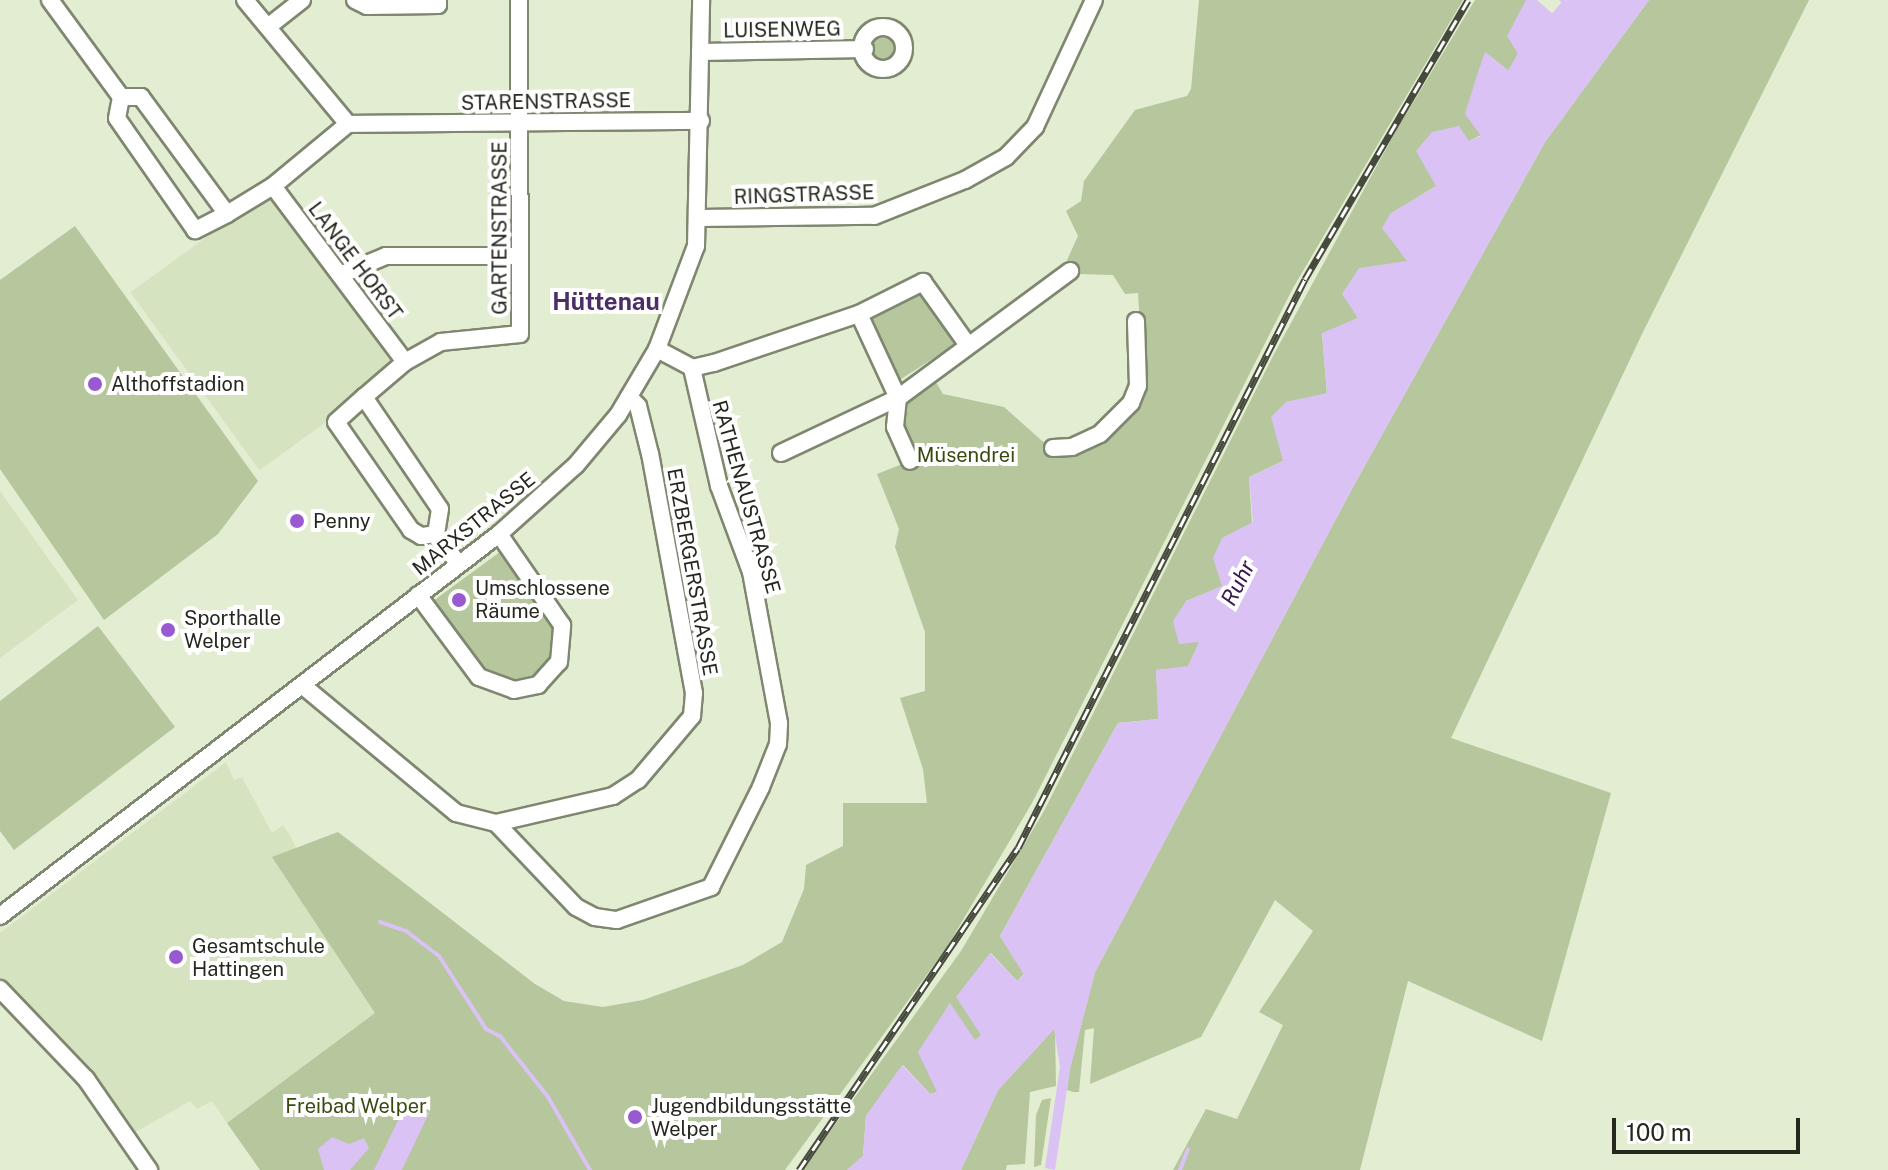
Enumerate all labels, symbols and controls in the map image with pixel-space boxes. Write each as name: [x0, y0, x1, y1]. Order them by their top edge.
street label: LUISENWEG: [723, 17, 841, 43]
street label: STARENSTRASSE: [461, 89, 631, 115]
street label: GARTENSTRASSE: [488, 141, 512, 315]
street label: RINGSTRASSE: [733, 181, 875, 209]
street label: LANGE HORST: [303, 197, 407, 325]
district label: Hüttenau: [552, 288, 660, 316]
place label: Althoffstadion: [111, 372, 244, 396]
marker: Althoffstadion: [86, 375, 104, 393]
street label: RATHENAUSTRASSE: [707, 398, 785, 596]
park label: Müsendrei: [917, 443, 1015, 467]
street label: ERZBERGERSTRASSE: [662, 466, 722, 678]
street label: MARXSTRASSE: [408, 467, 540, 581]
place label: Penny: [313, 509, 370, 533]
marker: Penny: [288, 512, 306, 530]
water label: Ruhr: [1215, 556, 1261, 610]
place label: Umschlossene Räume: [475, 576, 610, 623]
marker: Umschlossene Räume: [450, 591, 468, 609]
place label: Sporthalle Welper: [184, 606, 281, 653]
marker: Sporthalle Welper: [159, 621, 177, 639]
place label: Gesamtschule Hattingen: [192, 934, 325, 981]
marker: Gesamtschule Hattingen: [167, 948, 185, 966]
park label: Freibad Welper: [285, 1094, 427, 1118]
place label: Jugendbildungsstätte Welper: [651, 1094, 851, 1141]
scale bar: [1616, 1102, 1804, 1152]
marker: Jugendbildungsstätte Welper: [626, 1108, 644, 1126]
text: 100 m: [1626, 1118, 1692, 1146]

